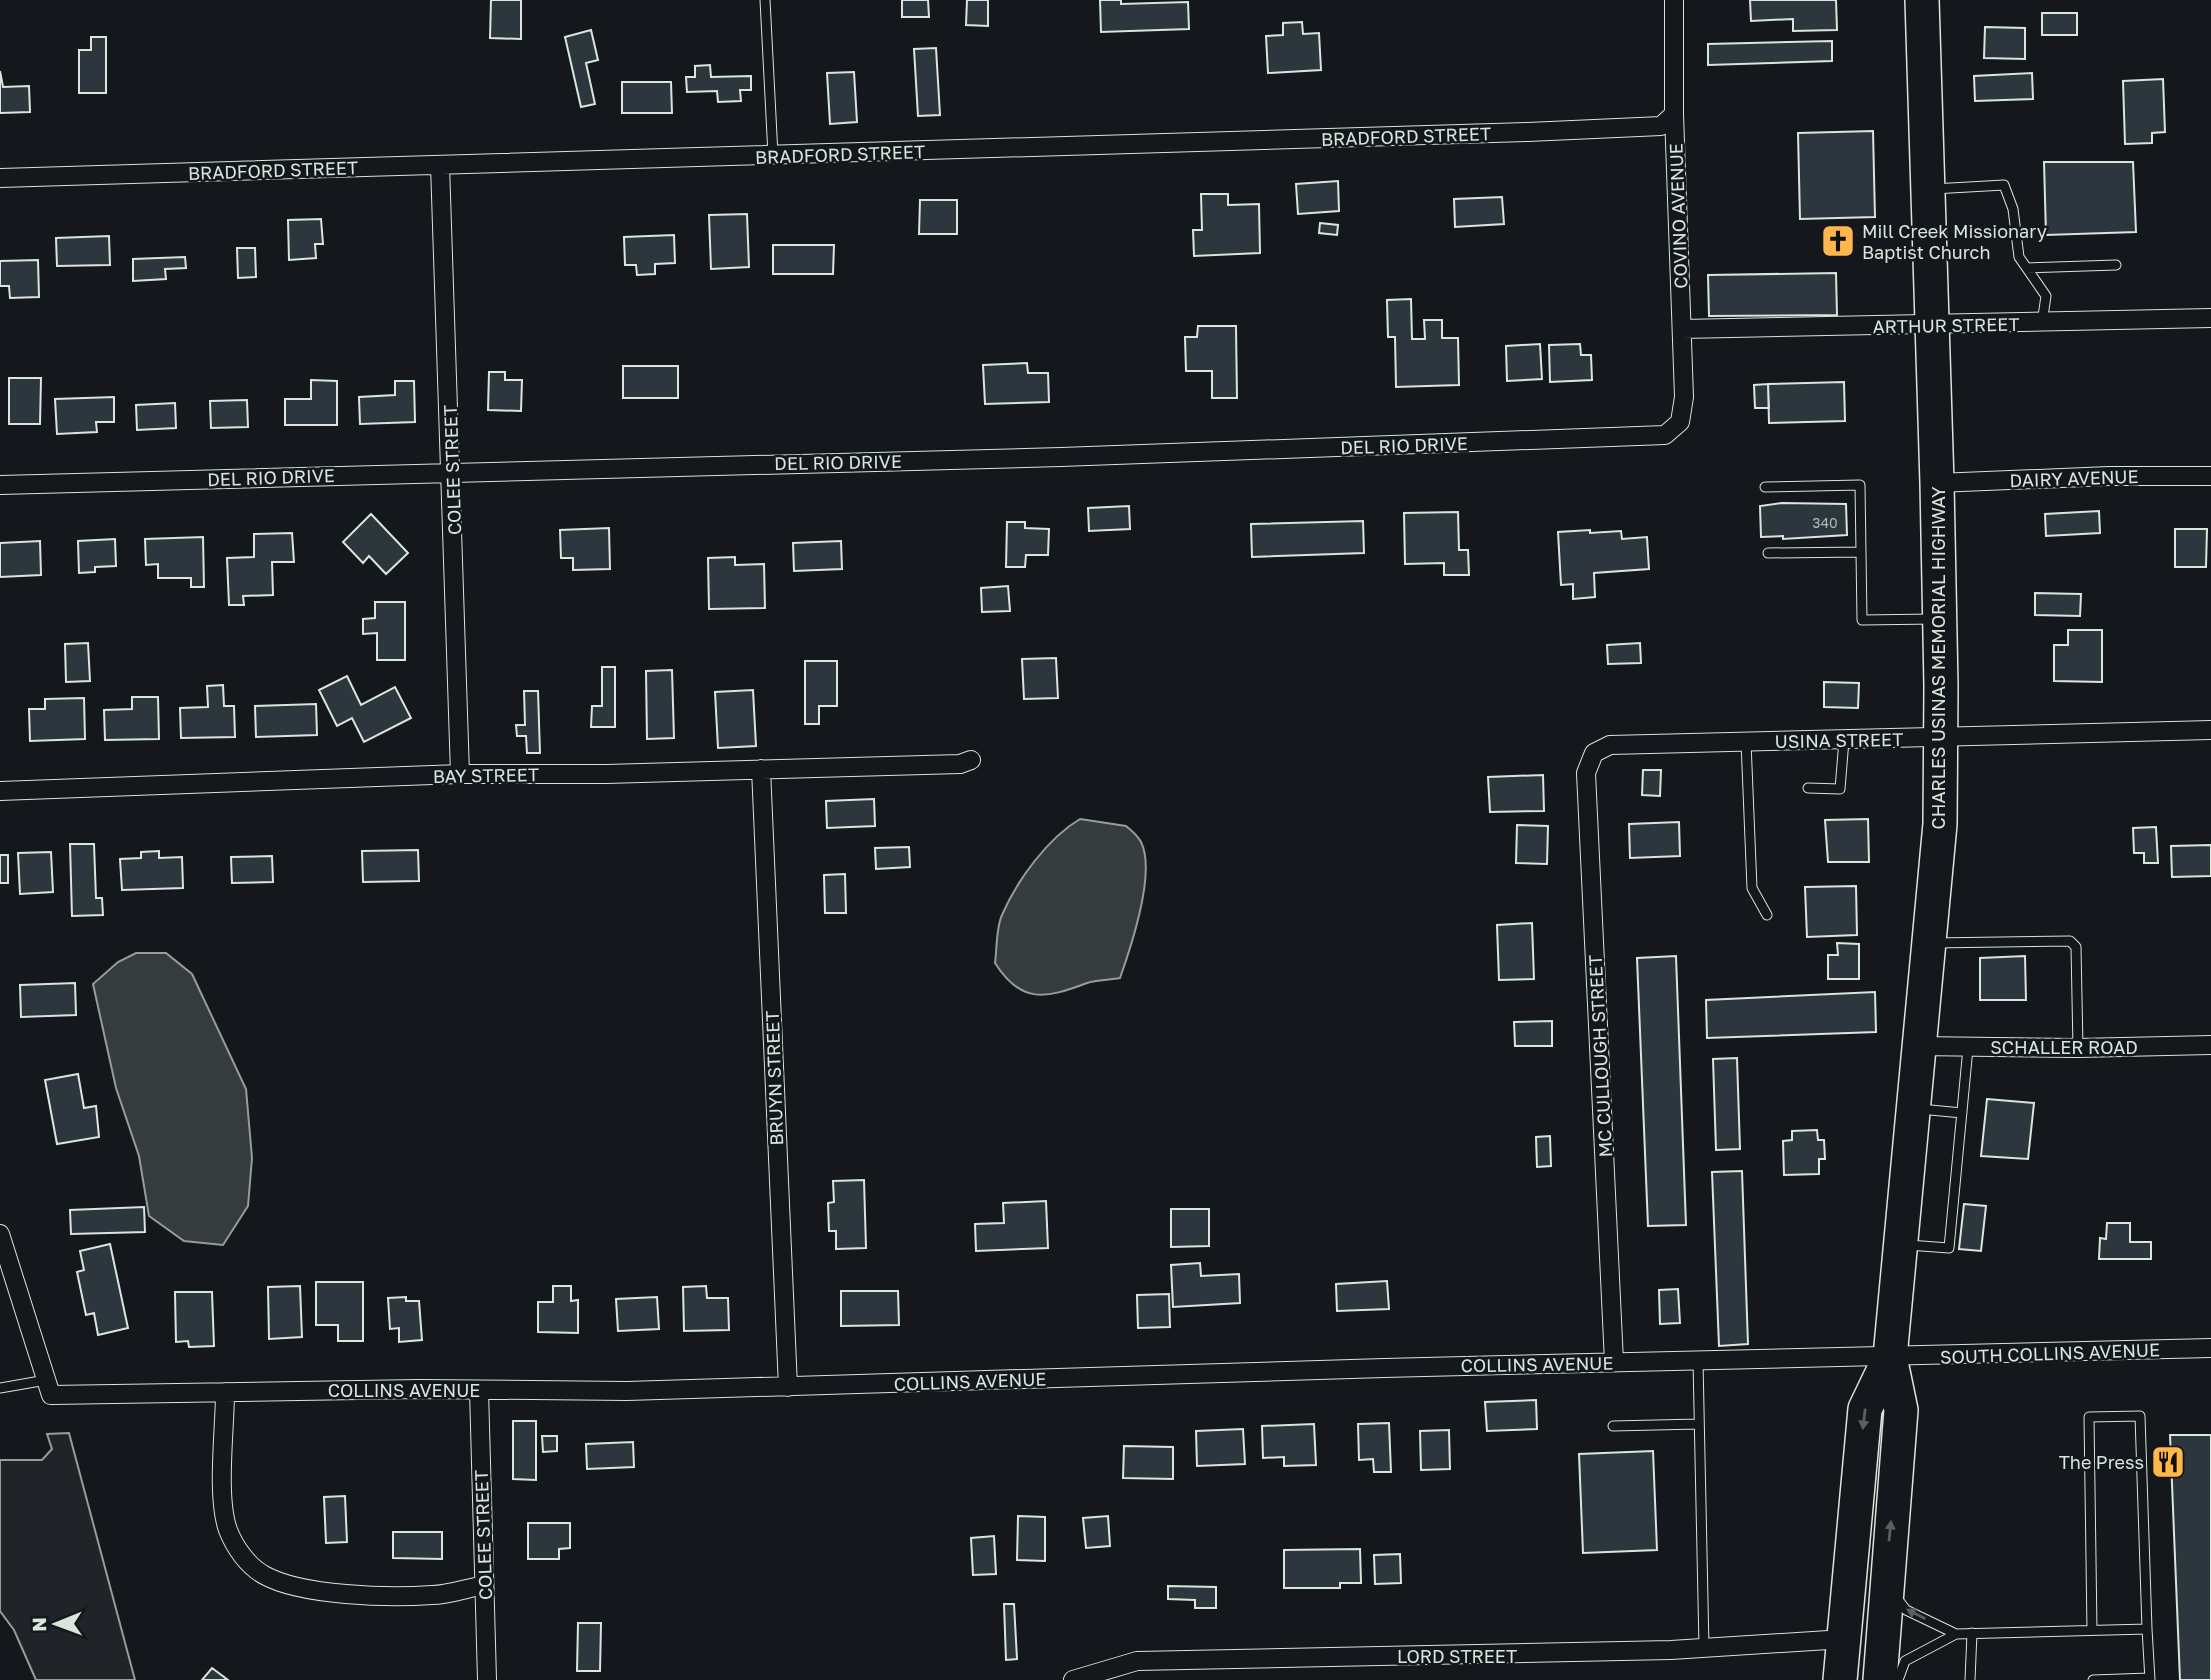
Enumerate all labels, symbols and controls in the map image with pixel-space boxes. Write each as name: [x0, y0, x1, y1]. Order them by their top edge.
street label: BRADFORD STREET: [1321, 122, 1491, 150]
street label: BRADFORD STREET: [755, 140, 925, 168]
street label: COVINO AVENUE: [1664, 143, 1692, 289]
street label: BRADFORD STREET: [188, 156, 358, 184]
place label: Mill Creek Missionary Baptist Church: [1862, 220, 2047, 263]
church icon: Mill Creek Missionary Baptist Church: [1819, 222, 1857, 260]
street label: ARTHUR STREET: [1872, 313, 2020, 337]
street label: COLEE STREET: [439, 404, 465, 536]
street label: DEL RIO DRIVE: [1340, 432, 1468, 458]
street label: DEL RIO DRIVE: [774, 450, 902, 474]
street label: DEL RIO DRIVE: [207, 464, 335, 490]
street label: DAIRY AVENUE: [2009, 465, 2139, 491]
street label: CHARLES USINAS MEMORIAL HIGHWAY: [1927, 486, 1949, 830]
house number: 340: [1812, 514, 1838, 531]
street label: USINA STREET: [1775, 728, 1903, 752]
street label: BAY STREET: [433, 763, 539, 787]
street label: MC CULLOUGH STREET: [1584, 954, 1616, 1158]
street label: BRUYN STREET: [761, 1010, 787, 1146]
street label: SCHALLER ROAD: [1990, 1036, 2138, 1058]
street label: SOUTH COLLINS AVENUE: [1940, 1338, 2160, 1368]
street label: COLLINS AVENUE: [1460, 1352, 1614, 1376]
street label: COLLINS AVENUE: [893, 1367, 1047, 1395]
street label: COLLINS AVENUE: [328, 1379, 480, 1401]
one-way arrow: [1859, 1408, 1870, 1430]
restaurant icon: The Press: [2149, 1443, 2187, 1481]
place label: The Press: [2059, 1451, 2144, 1473]
street label: COLEE STREET: [470, 1469, 496, 1601]
one-way arrow: [1885, 1520, 1896, 1542]
north arrow: [21, 1589, 91, 1659]
one-way arrow: [1906, 1608, 1926, 1620]
text: N: [27, 1617, 50, 1632]
street label: LORD STREET: [1397, 1645, 1517, 1667]

